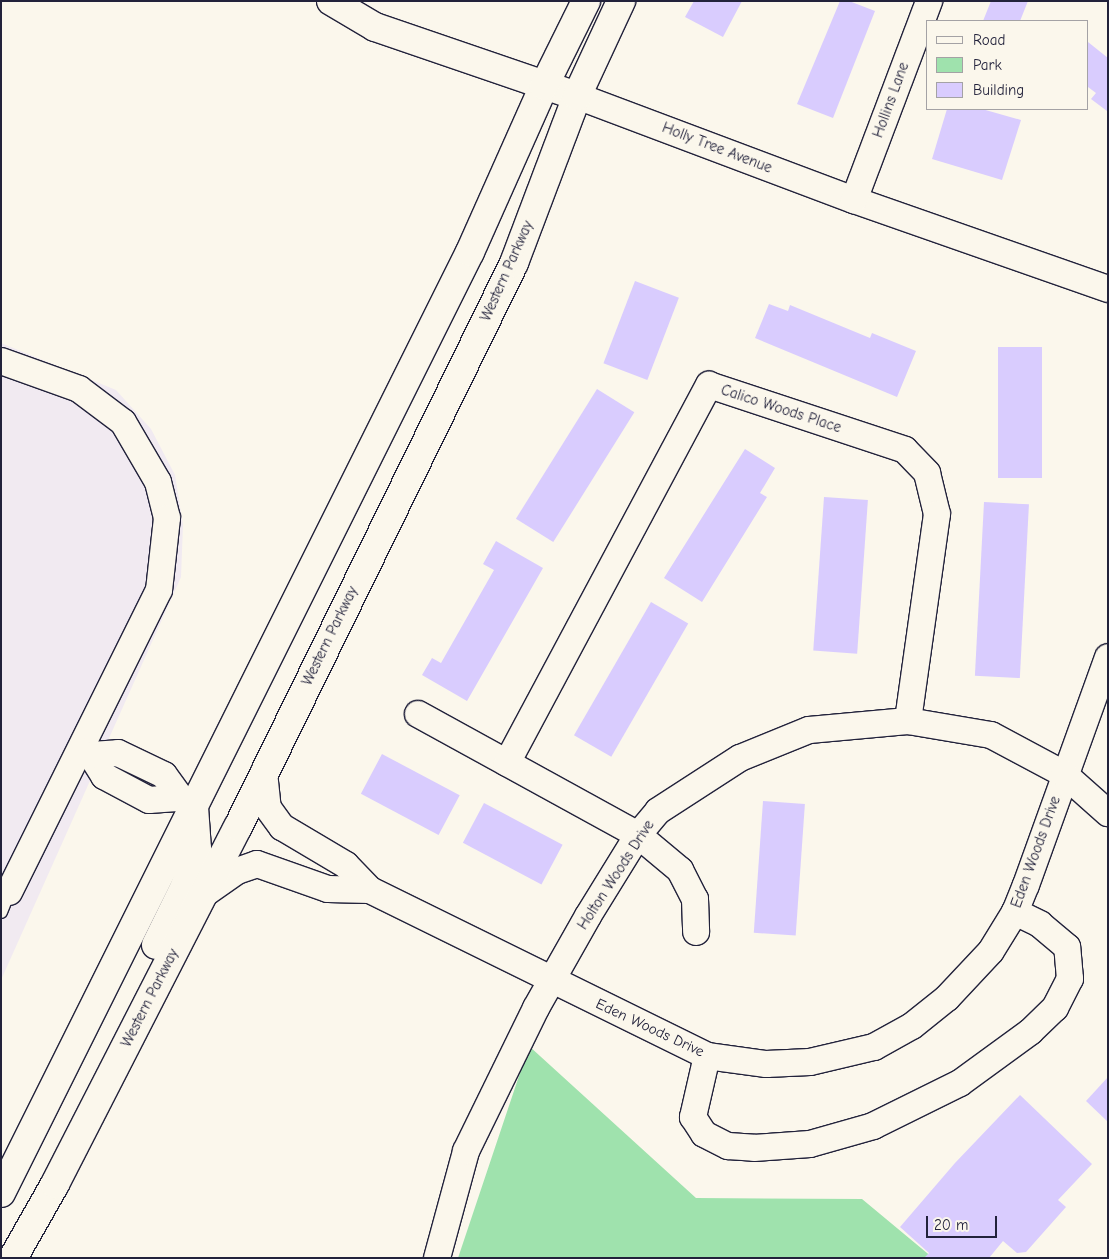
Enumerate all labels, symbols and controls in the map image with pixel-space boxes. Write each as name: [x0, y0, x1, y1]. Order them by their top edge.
legend: [926, 20, 1089, 110]
text: Road: [973, 31, 1005, 49]
text: Park: [973, 56, 1002, 74]
street label: Hollins Lane: [869, 60, 913, 140]
text: Building: [973, 81, 1024, 99]
street label: Holly Tree Avenue: [659, 119, 775, 177]
street label: Western Parkway: [477, 218, 537, 324]
street label: Calico Woods Place: [719, 381, 843, 437]
street label: Western Parkway: [298, 583, 362, 689]
street label: Eden Woods Drive: [1007, 794, 1065, 910]
street label: Holton Woods Drive: [574, 817, 658, 933]
street label: Western Parkway: [117, 946, 183, 1050]
street label: Eden Woods Drive: [593, 995, 707, 1061]
scale bar: [929, 1206, 1000, 1238]
text: 20 m: [934, 1216, 968, 1234]

